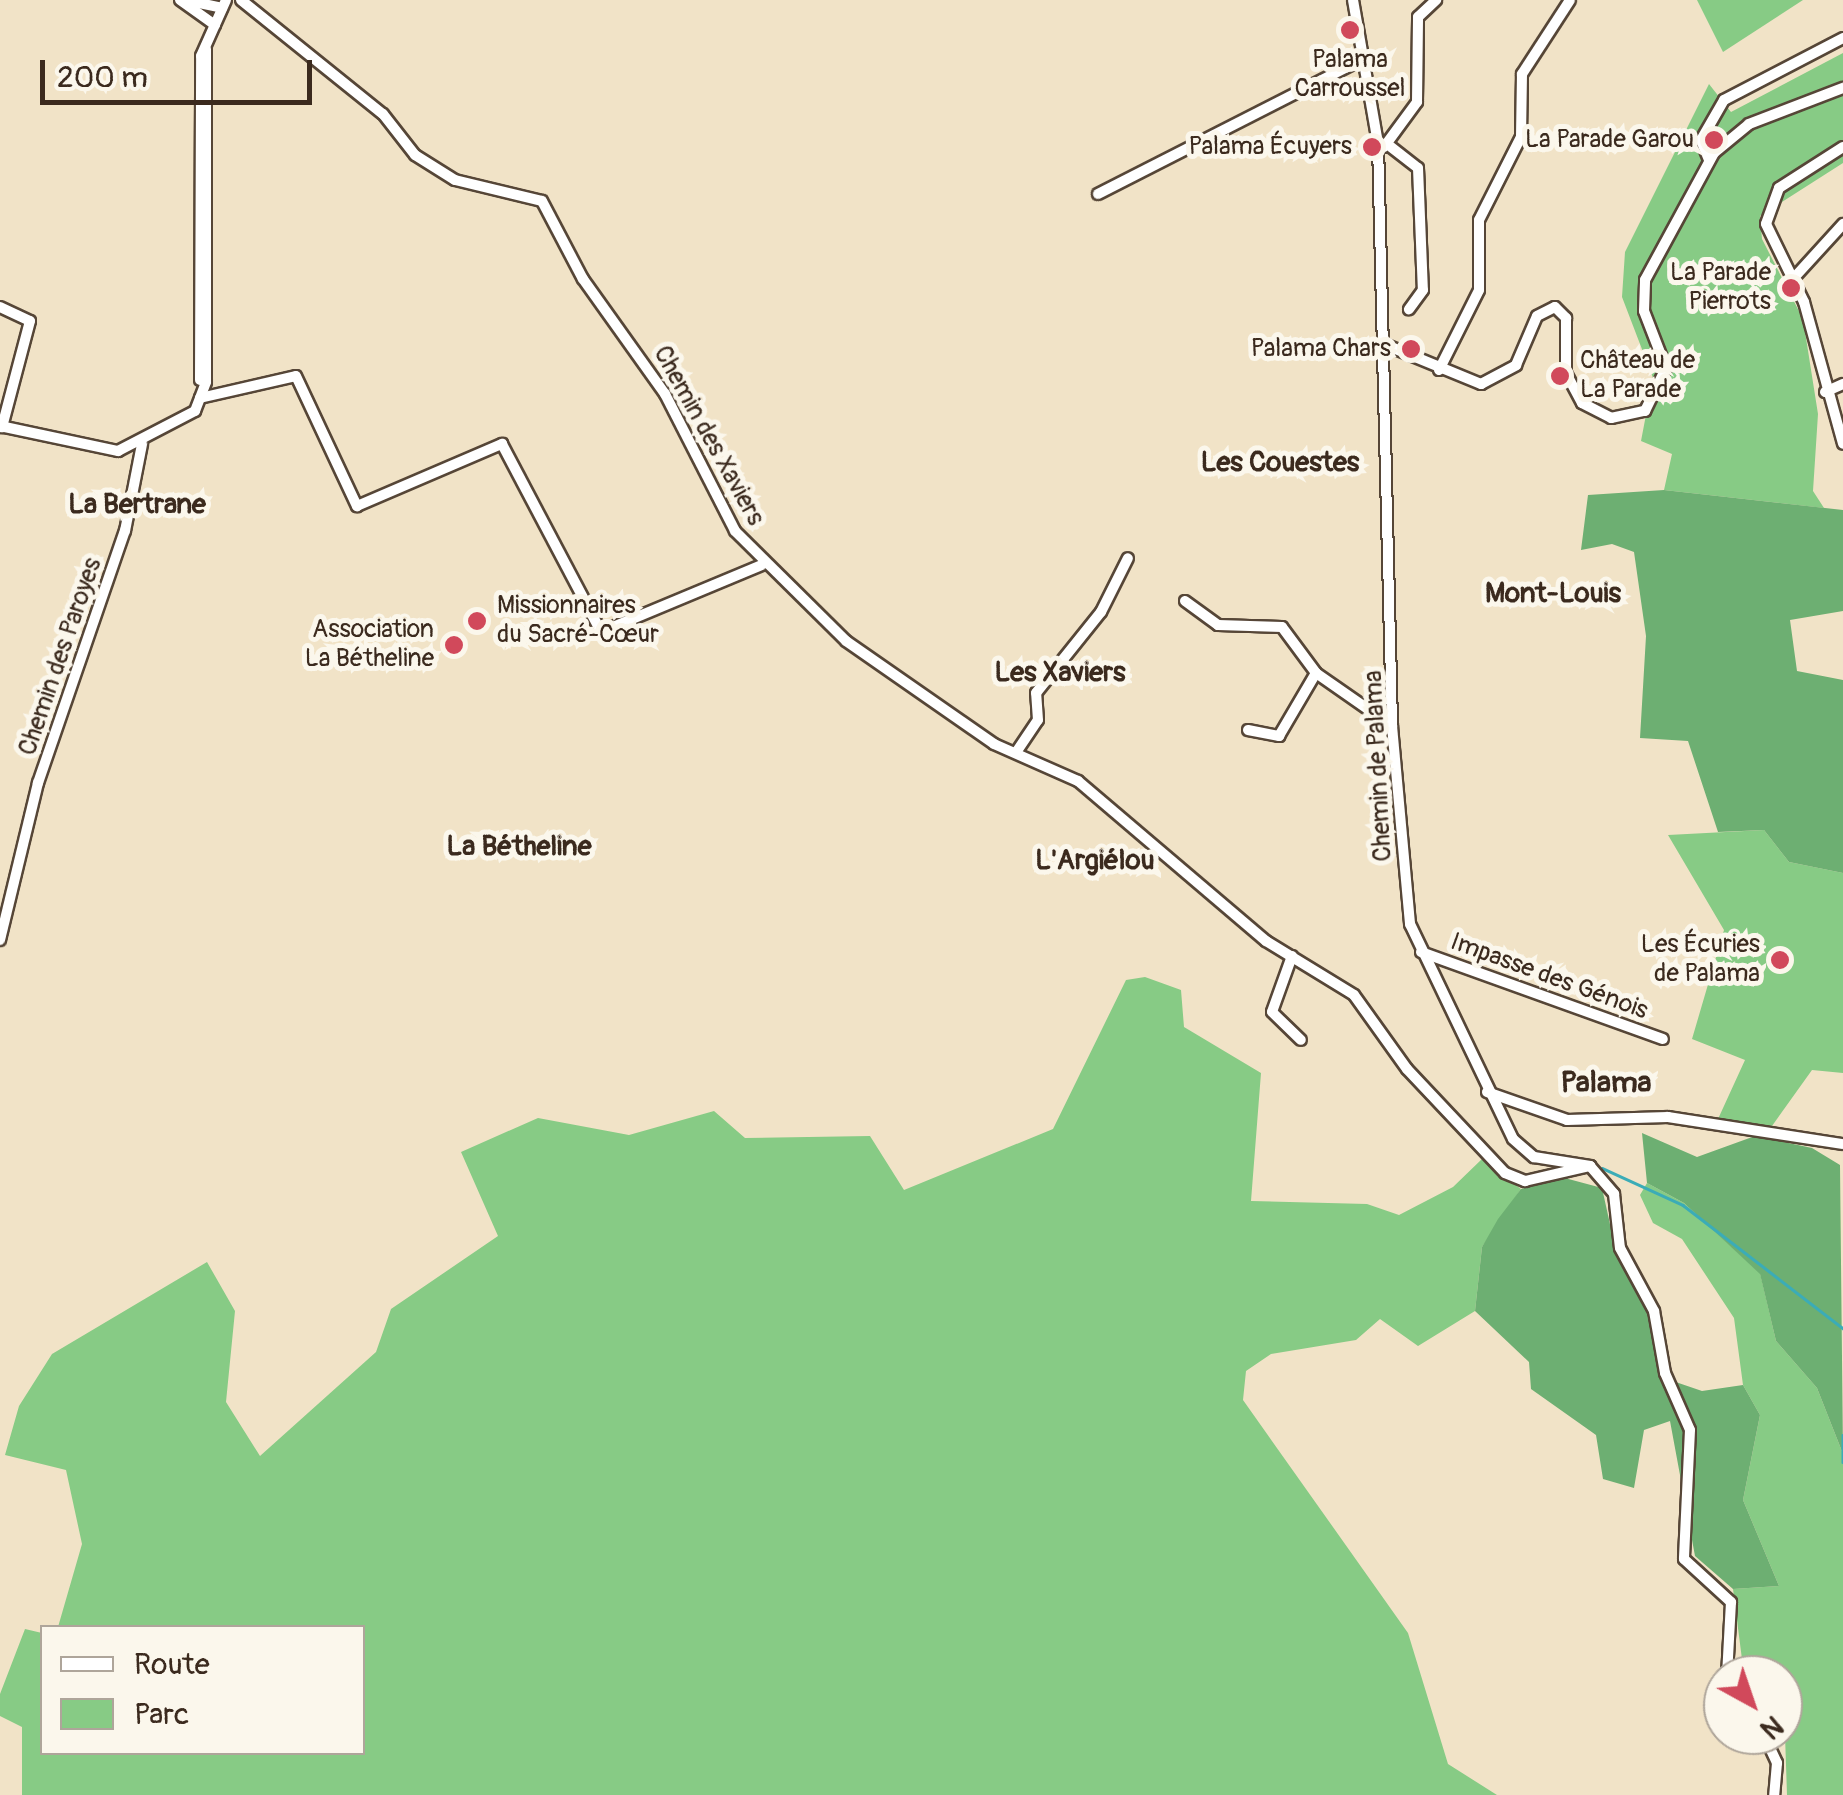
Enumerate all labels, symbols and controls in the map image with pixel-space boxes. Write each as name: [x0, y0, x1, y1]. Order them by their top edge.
marker: Palama Carroussel: [1339, 19, 1361, 41]
scale bar: [45, 40, 318, 102]
place label: Palama Carroussel: [1294, 46, 1406, 105]
text: 200 m: [57, 59, 148, 96]
place label: La Parade Garou: [1525, 125, 1694, 155]
marker: La Parade Garou: [1703, 129, 1725, 151]
place label: Palama Écuyers: [1189, 132, 1352, 162]
marker: Palama Écuyers: [1361, 136, 1383, 158]
place label: La Parade Pierrots: [1670, 259, 1771, 318]
marker: La Parade Pierrots: [1780, 277, 1802, 299]
place label: Palama Chars: [1251, 334, 1391, 364]
marker: Palama Chars: [1400, 338, 1422, 360]
street label: Chemin des Xaviers: [646, 341, 770, 531]
place label: Château de La Parade: [1580, 347, 1695, 406]
marker: Château de La Parade: [1549, 365, 1571, 387]
district label: Les Couestes: [1201, 446, 1359, 480]
district label: La Bertrane: [68, 488, 206, 522]
street label: Chemin des Paroyes: [13, 554, 109, 760]
district label: Mont-Louis: [1485, 577, 1621, 611]
place label: Missionnaires du Sacré-Cœur: [497, 592, 659, 651]
marker: Missionnaires du Sacré-Cœur: [466, 610, 488, 632]
place label: Association La Bétheline: [305, 616, 434, 675]
marker: Association La Bétheline: [443, 634, 465, 656]
district label: Les Xaviers: [995, 656, 1125, 690]
street label: Chemin de Palama: [1359, 670, 1399, 862]
district label: La Bétheline: [447, 830, 591, 864]
district label: L'Argiélou: [1035, 844, 1155, 878]
street label: Impasse des Génois: [1446, 927, 1652, 1027]
place label: Les Écuries de Palama: [1641, 931, 1760, 990]
marker: Les Écuries de Palama: [1769, 949, 1791, 971]
district label: Palama: [1561, 1065, 1651, 1101]
legend: [40, 1625, 365, 1755]
text: Route: [134, 1646, 209, 1683]
north arrow: [1703, 1655, 1803, 1755]
text: Parc: [134, 1696, 189, 1733]
text: N: [1753, 1707, 1790, 1746]

